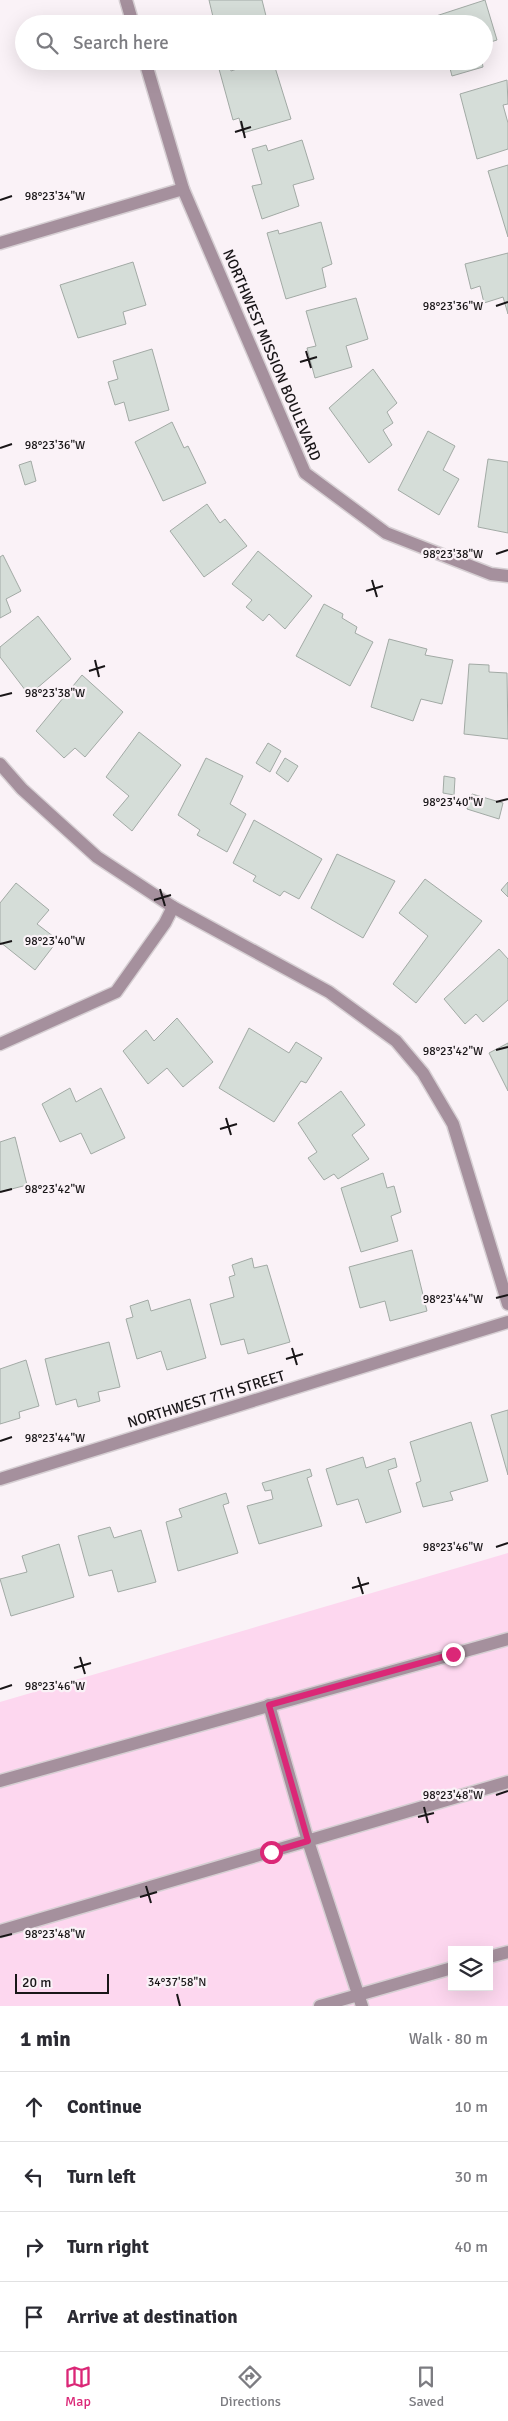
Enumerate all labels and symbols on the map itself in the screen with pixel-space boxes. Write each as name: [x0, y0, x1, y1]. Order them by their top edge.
text: 98°23'34"W: [25, 189, 85, 204]
street label: NORTHWEST MISSION BOULEVARD: [219, 247, 325, 463]
text: 98°23'36"W: [423, 299, 483, 314]
text: 98°23'36"W: [25, 438, 85, 453]
text: 98°23'38"W: [423, 547, 483, 562]
text: 98°23'38"W: [25, 686, 85, 701]
text: 98°23'40"W: [423, 795, 483, 810]
text: 98°23'40"W: [25, 934, 85, 949]
text: 98°23'42"W: [423, 1044, 483, 1059]
text: 98°23'42"W: [25, 1182, 85, 1197]
text: 98°23'44"W: [423, 1292, 483, 1307]
street label: NORTHWEST 7TH STREET: [125, 1366, 288, 1432]
text: 98°23'44"W: [25, 1431, 85, 1446]
text: 98°23'46"W: [423, 1540, 483, 1555]
route end: [442, 1643, 465, 1666]
text: 98°23'46"W: [25, 1679, 85, 1694]
text: 98°23'48"W: [423, 1788, 483, 1803]
route start: [260, 1841, 283, 1864]
text: 98°23'48"W: [25, 1927, 85, 1942]
scale bar: [15, 1971, 109, 1994]
text: 34°37'58"N: [148, 1975, 206, 1990]

